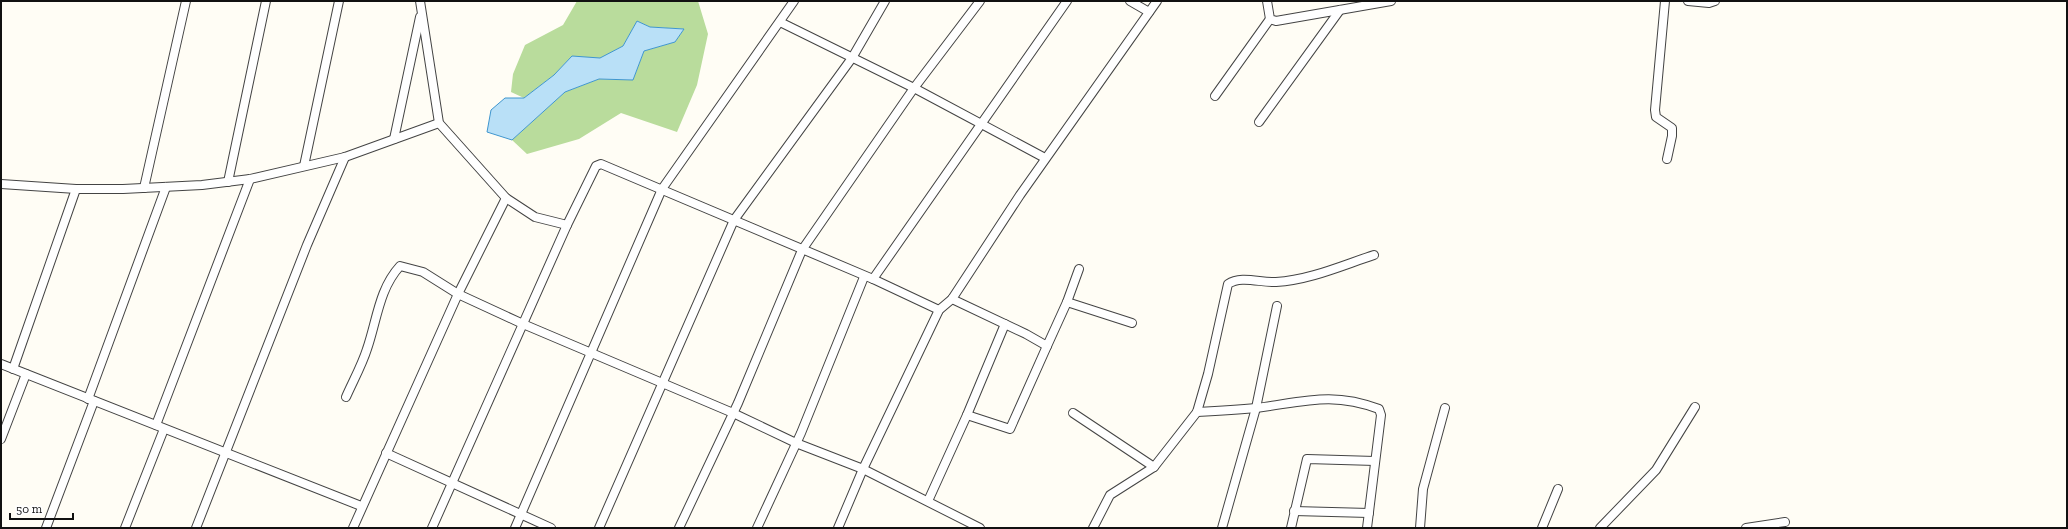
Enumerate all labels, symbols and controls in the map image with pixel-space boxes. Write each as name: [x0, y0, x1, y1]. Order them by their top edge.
scale bar: [10, 495, 73, 521]
text: 50 m: [16, 502, 43, 516]

